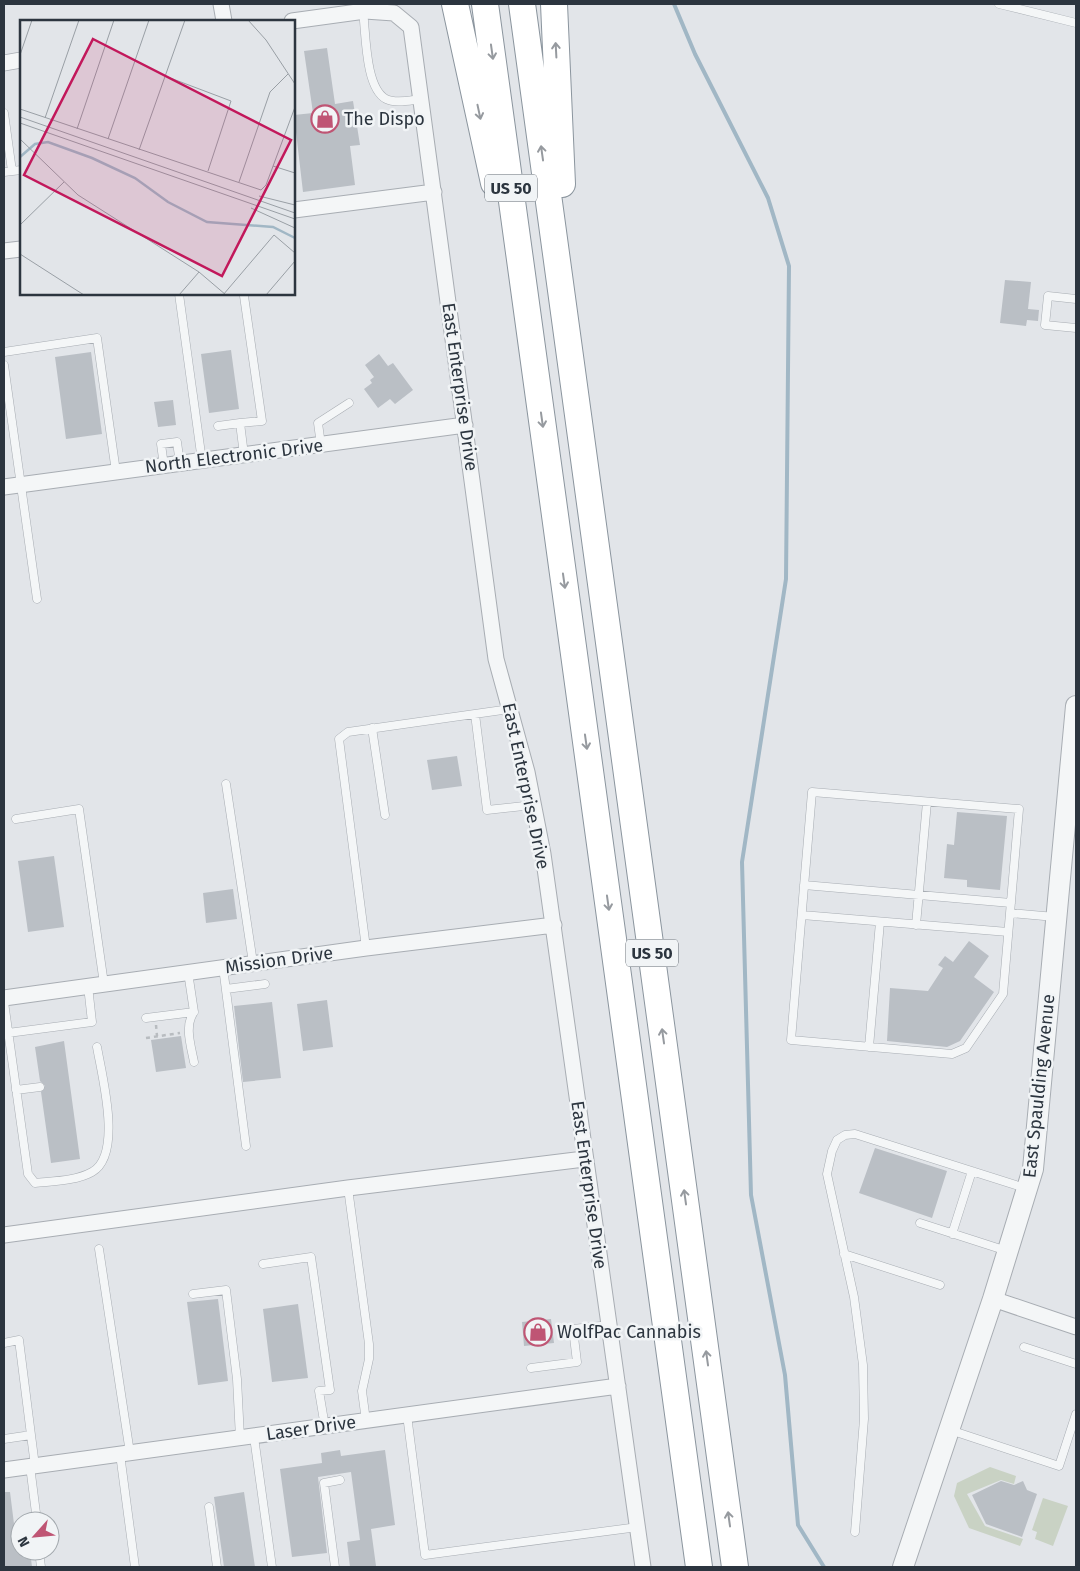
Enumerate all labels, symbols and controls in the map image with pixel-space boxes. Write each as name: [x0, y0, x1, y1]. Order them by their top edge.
inset map: [20, 20, 295, 295]
one-way arrow: [551, 42, 561, 58]
one-way arrow: [487, 44, 497, 60]
one-way arrow: [475, 103, 484, 119]
shop icon: The Dispo: [310, 104, 340, 134]
place label: The Dispo: [344, 108, 425, 130]
one-way arrow: [537, 145, 547, 161]
road number: US 50: [485, 174, 537, 202]
street label: East Enterprise Drive: [437, 301, 483, 473]
one-way arrow: [537, 412, 547, 428]
street label: North Electronic Drive: [144, 434, 324, 478]
one-way arrow: [559, 573, 569, 589]
street label: East Enterprise Drive: [498, 701, 554, 871]
one-way arrow: [581, 734, 591, 750]
one-way arrow: [603, 895, 613, 911]
road number: US 50: [626, 940, 678, 966]
street label: Mission Drive: [224, 942, 334, 978]
street label: East Spaulding Avenue: [1018, 993, 1060, 1179]
one-way arrow: [658, 1028, 668, 1044]
street label: East Enterprise Drive: [566, 1099, 612, 1271]
one-way arrow: [680, 1189, 690, 1205]
shop icon: WolfPac Cannabis: [523, 1317, 553, 1347]
place label: WolfPac Cannabis: [557, 1321, 701, 1343]
one-way arrow: [702, 1350, 712, 1366]
street label: Laser Drive: [265, 1411, 357, 1445]
north arrow: [10, 1511, 60, 1561]
one-way arrow: [724, 1511, 734, 1527]
text: N: [14, 1534, 34, 1550]

